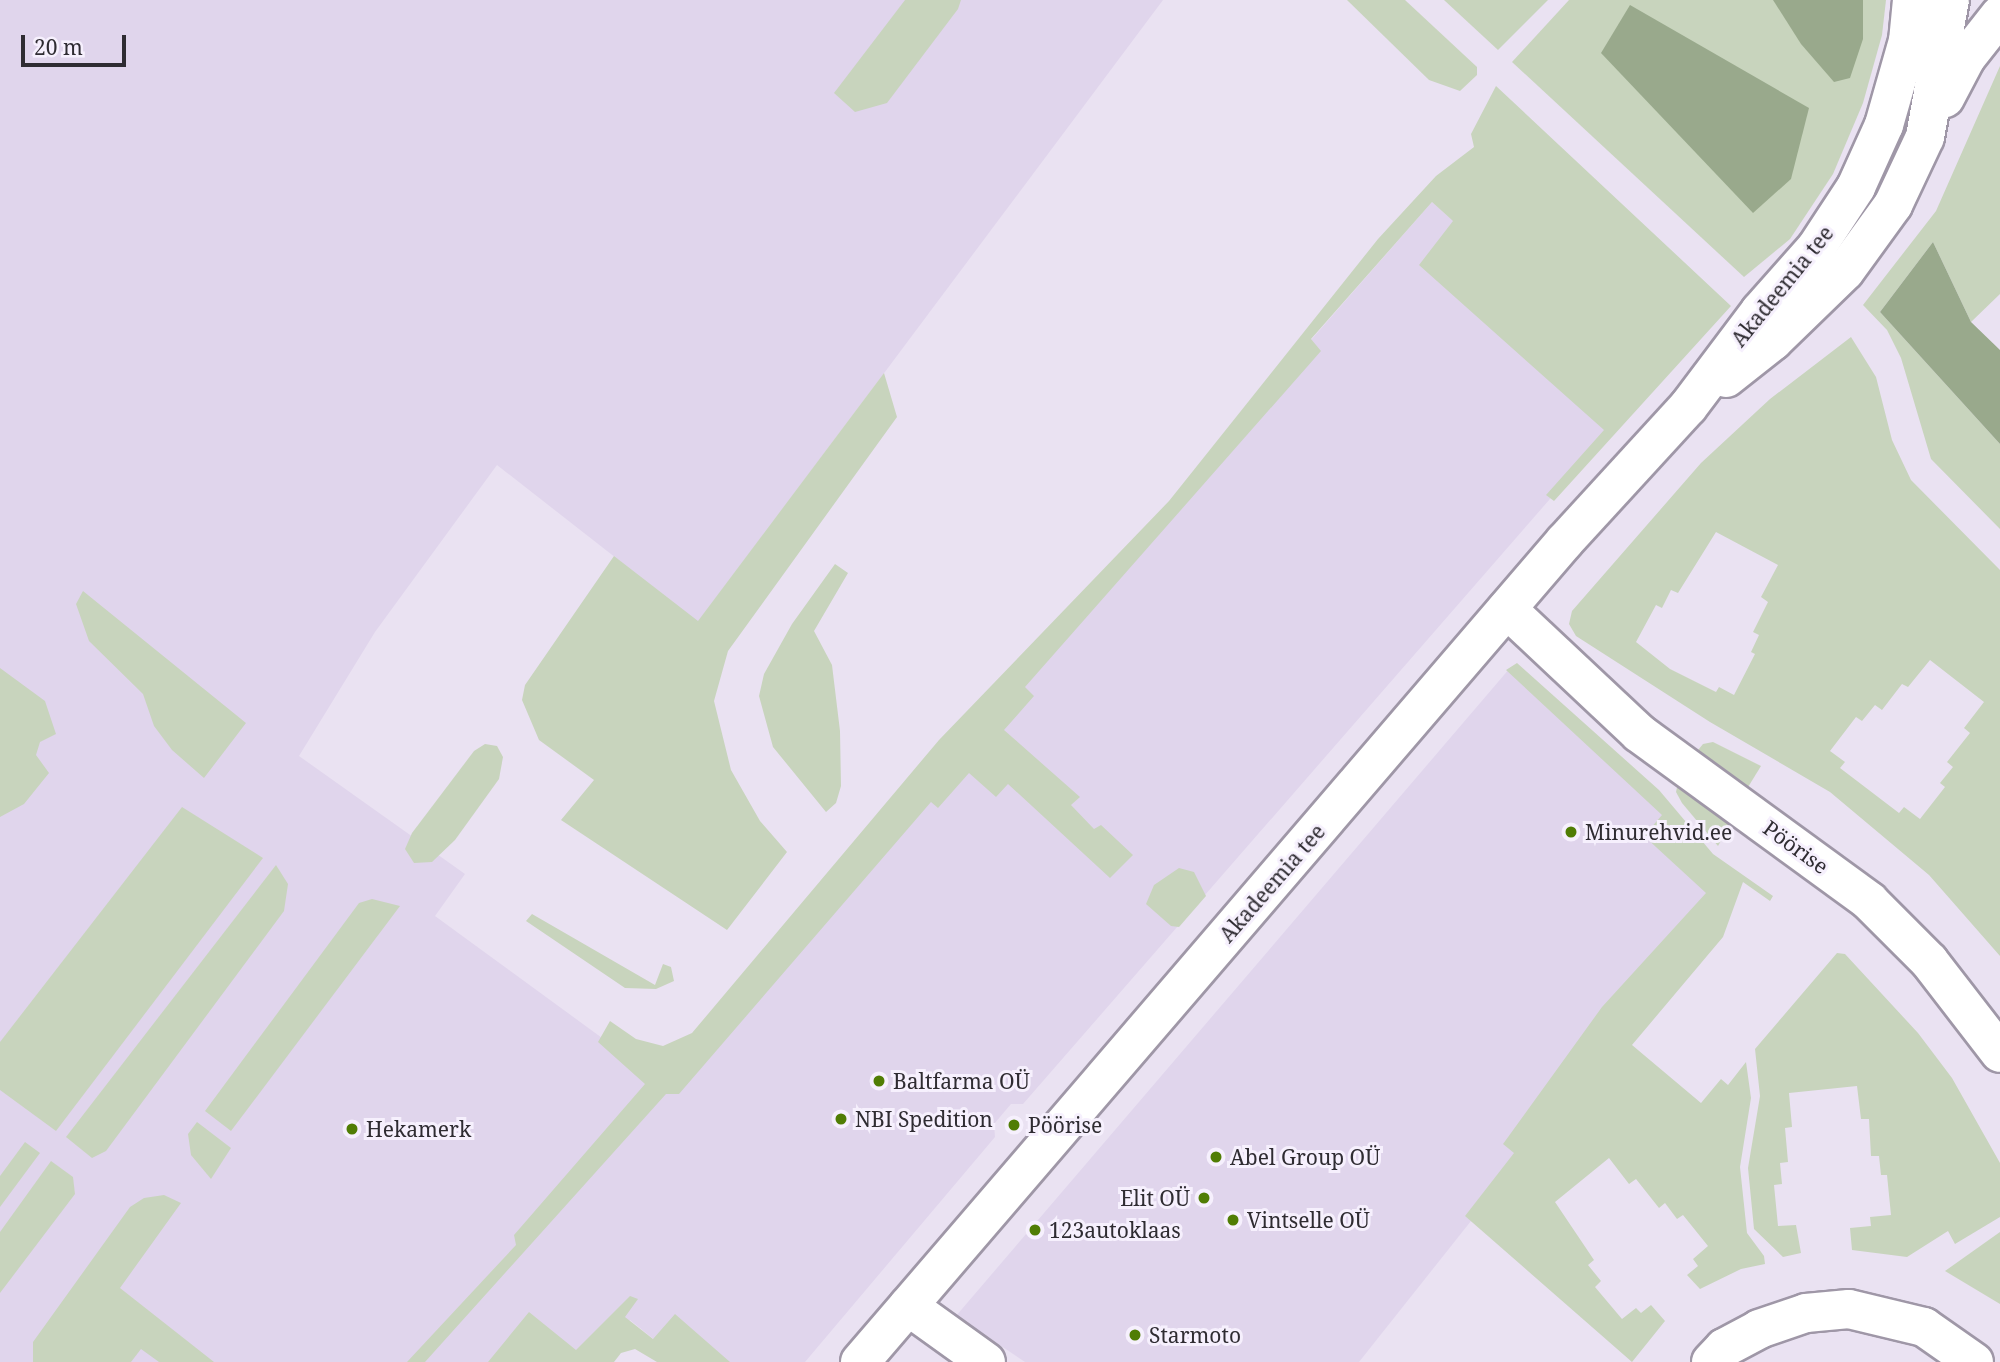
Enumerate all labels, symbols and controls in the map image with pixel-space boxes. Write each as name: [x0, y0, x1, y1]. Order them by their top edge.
scale bar: [24, 21, 130, 65]
text: 20 m: [34, 33, 83, 61]
street label: Akadeemia tee: [1726, 221, 1838, 351]
street label: Pöörise: [1759, 815, 1833, 879]
street label: Akadeemia tee: [1214, 819, 1330, 947]
place label: Minurehvid.ee: [1585, 819, 1732, 845]
marker: Minurehvid.ee: [1563, 824, 1579, 840]
place label: Baltfarma OÜ: [893, 1068, 1030, 1094]
marker: Baltfarma OÜ: [871, 1073, 887, 1089]
place label: NBI Spedition: [855, 1106, 993, 1132]
marker: NBI Spedition: [833, 1111, 849, 1127]
place label: Pöörise: [1028, 1112, 1102, 1138]
place label: Hekamerk: [366, 1116, 471, 1142]
marker: Pöörise: [1006, 1117, 1022, 1133]
marker: Hekamerk: [344, 1121, 360, 1137]
place label: Abel Group OÜ: [1230, 1144, 1380, 1170]
marker: Abel Group OÜ: [1208, 1149, 1224, 1165]
place label: Elit OÜ: [1120, 1185, 1190, 1211]
marker: Elit OÜ: [1196, 1190, 1212, 1206]
place label: Vintselle OÜ: [1247, 1207, 1370, 1233]
marker: Vintselle OÜ: [1225, 1212, 1241, 1228]
place label: 123autoklaas: [1049, 1217, 1181, 1243]
marker: 123autoklaas: [1027, 1222, 1043, 1238]
place label: Starmoto: [1149, 1322, 1241, 1348]
marker: Starmoto: [1127, 1327, 1143, 1343]

